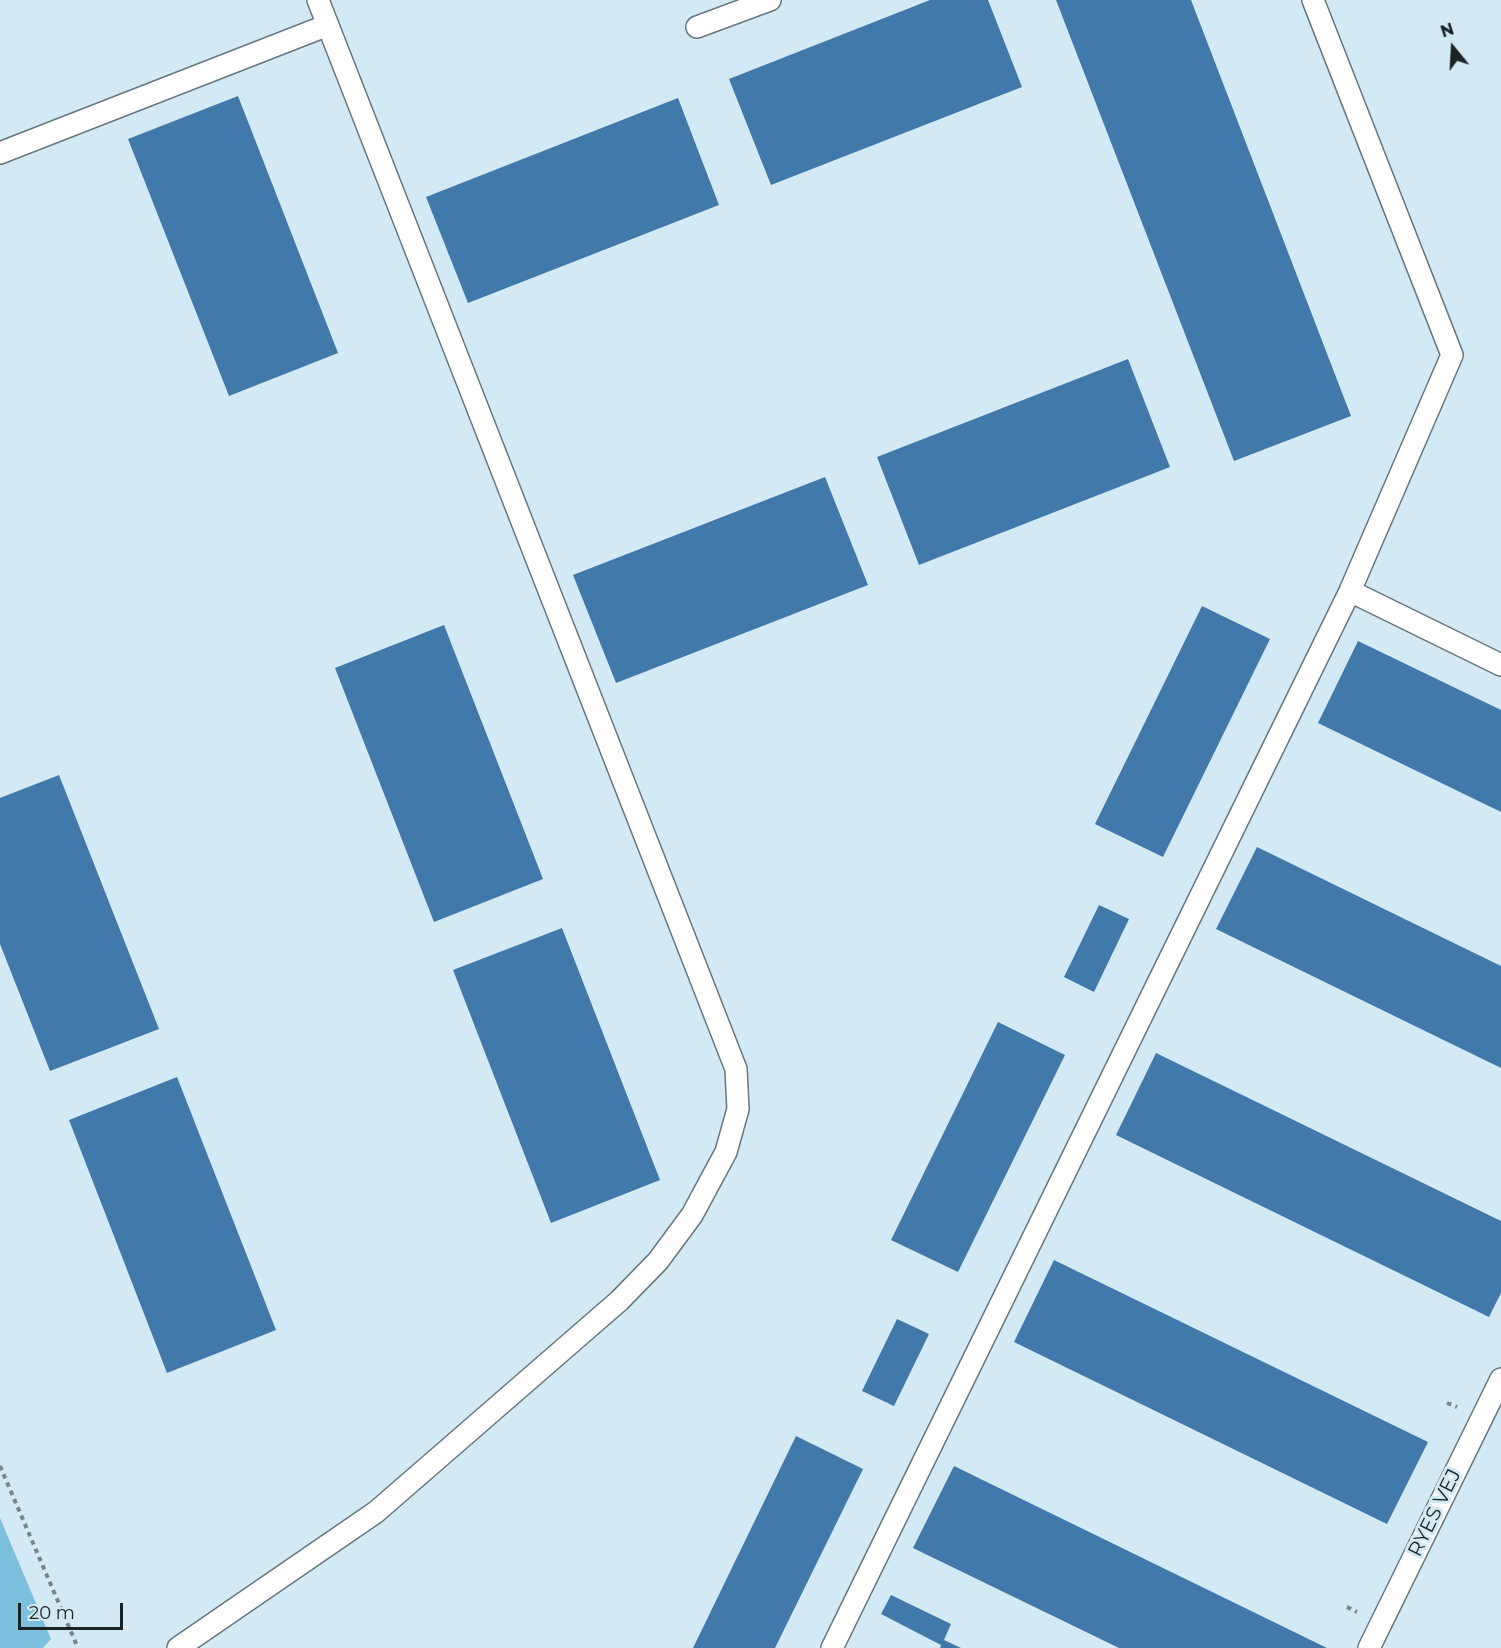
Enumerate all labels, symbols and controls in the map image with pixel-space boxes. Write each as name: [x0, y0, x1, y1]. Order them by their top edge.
north arrow: [1423, 18, 1483, 78]
text: N: [1438, 19, 1456, 41]
street label: RYES VEJ: [1403, 1465, 1467, 1561]
scale bar: [21, 1591, 126, 1629]
text: 20 m: [29, 1602, 75, 1624]

